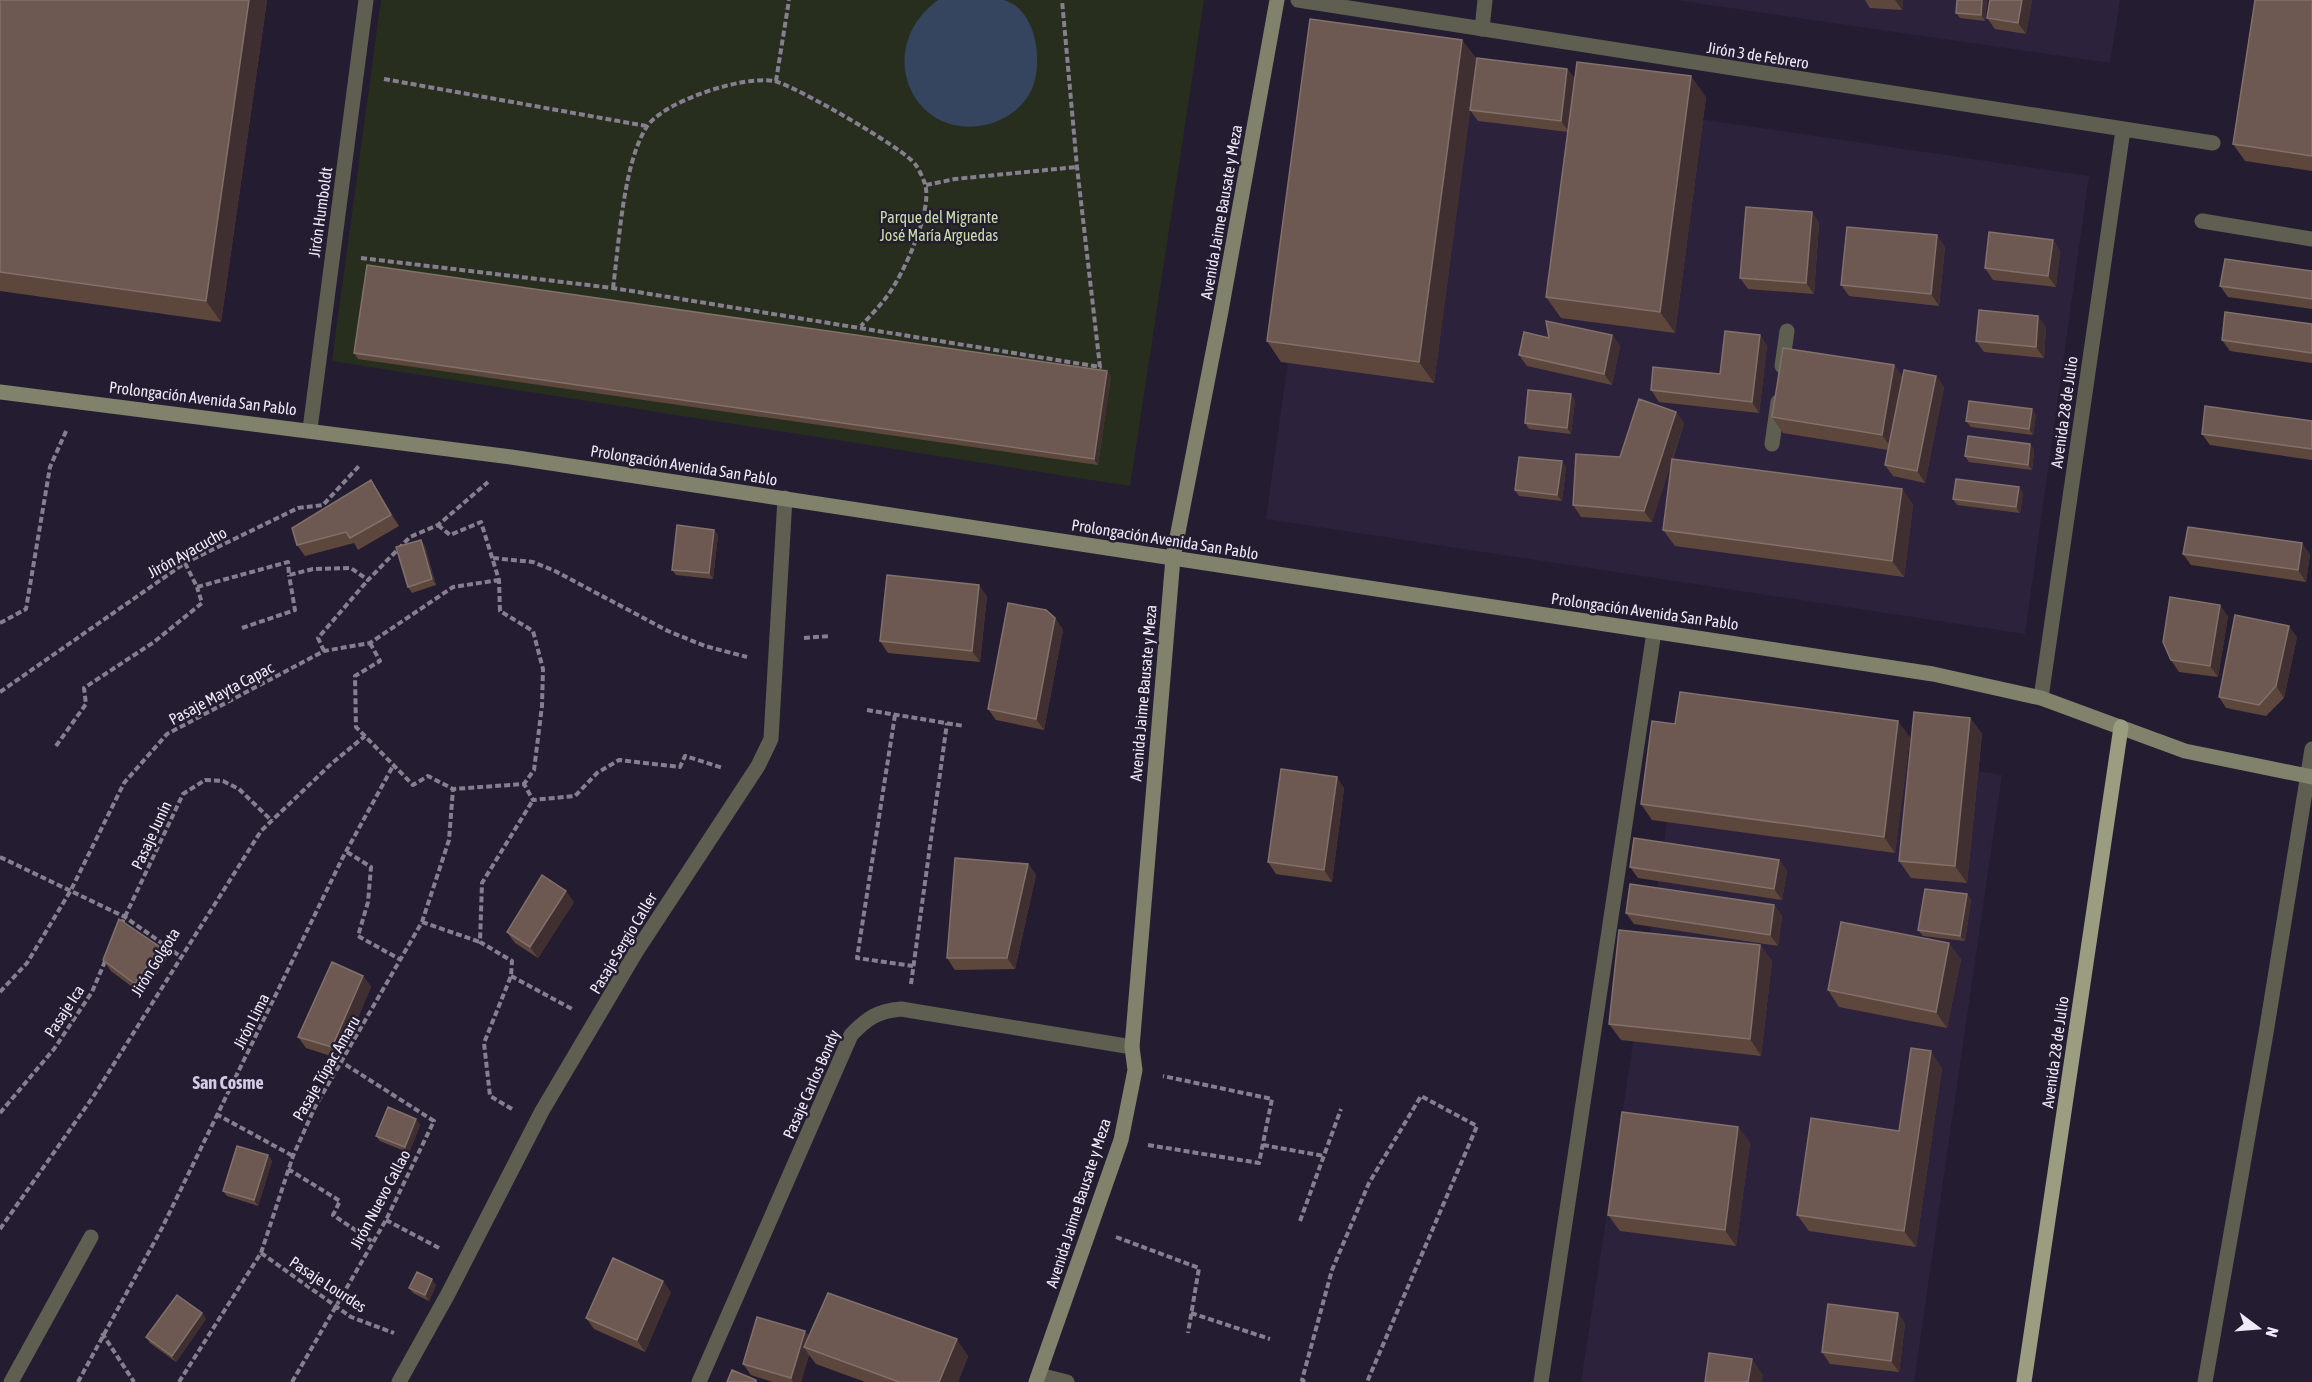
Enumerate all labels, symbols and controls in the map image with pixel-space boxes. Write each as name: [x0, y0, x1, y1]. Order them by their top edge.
street label: Jirón 3 de Febrero: [1706, 38, 1810, 72]
street label: Avenida Jaime Bausate y Meza: [1197, 123, 1246, 301]
street label: Jirón Humboldt: [305, 165, 335, 258]
park label: Parque del Migrante José María Arguedas: [880, 208, 999, 245]
street label: Avenida 28 de Julio: [2047, 355, 2081, 469]
street label: Prolongación Avenida San Pablo: [108, 378, 298, 419]
street label: Prolongación Avenida San Pablo: [589, 441, 779, 490]
street label: Prolongación Avenida San Pablo: [1070, 515, 1260, 564]
street label: Jirón Ayacucho: [144, 523, 230, 582]
street label: Prolongación Avenida San Pablo: [1550, 589, 1740, 634]
street label: Avenida Jaime Bausate y Meza: [1126, 604, 1161, 782]
street label: Pasaje Mayta Capac: [166, 658, 277, 729]
street label: Pasaje Junín: [127, 798, 176, 872]
street label: Pasaje Sergio Caller: [586, 889, 661, 997]
street label: Jirón Golgota: [127, 925, 184, 1000]
street label: Pasaje Ica: [40, 982, 88, 1041]
street label: Jirón Lima: [229, 990, 273, 1052]
street label: Avenida 28 de Julio: [2038, 995, 2072, 1109]
street label: Pasaje Túpac Amaru: [289, 1013, 364, 1124]
street label: Pasaje Carlos Bondy: [779, 1027, 844, 1142]
district label: San Cosme: [192, 1072, 264, 1093]
street label: Avenida Jaime Bausate y Meza: [1042, 1116, 1115, 1290]
street label: Jirón Nuevo Callao: [346, 1146, 414, 1252]
street label: Pasaje Lourdes: [286, 1253, 370, 1316]
north arrow: [2228, 1298, 2288, 1358]
text: N: [2262, 1325, 2282, 1339]

